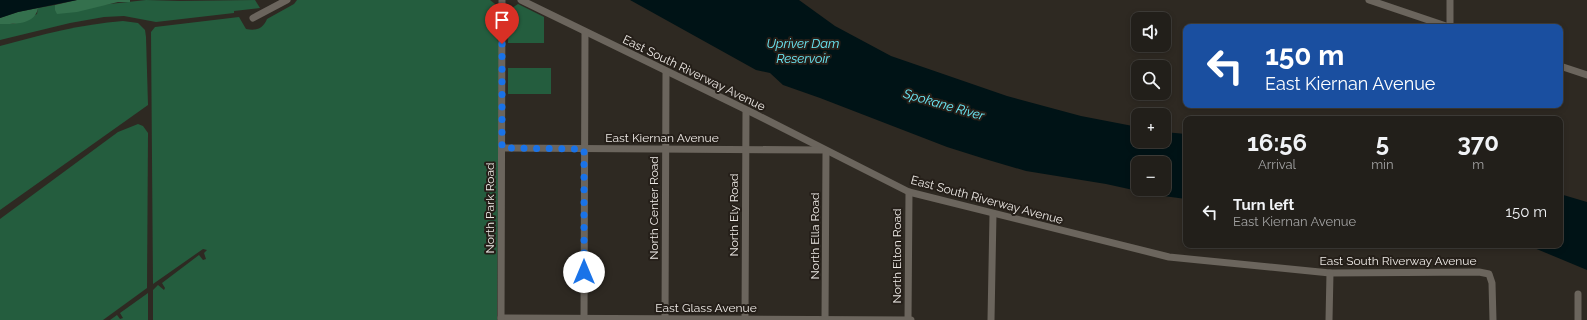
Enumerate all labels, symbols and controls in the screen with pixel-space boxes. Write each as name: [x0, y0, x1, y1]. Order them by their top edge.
pin: [485, 3, 519, 44]
icon: arrive: [491, 9, 513, 31]
map controls: [1131, 12, 1171, 196]
button: sound: [1131, 12, 1171, 52]
street label: East South Riverway Avenue: [620, 32, 768, 114]
water label: Upriver Dam Reservoir: [766, 36, 840, 66]
text: 150 m: [1265, 39, 1344, 72]
icon: left: [1199, 40, 1251, 92]
button: search: [1131, 60, 1171, 100]
text: East Kiernan Avenue: [1265, 73, 1435, 94]
water label: Spokane River: [901, 85, 987, 123]
button: +: [1131, 108, 1171, 148]
text: 16:56: [1247, 128, 1307, 157]
text: 5: [1376, 128, 1389, 157]
text: 370: [1457, 128, 1499, 157]
street label: East Kiernan Avenue: [605, 131, 719, 145]
street label: North Center Road: [647, 156, 661, 260]
button: −: [1131, 156, 1171, 196]
text: Arrival: [1258, 157, 1296, 172]
text: min: [1371, 157, 1394, 172]
text: m: [1472, 157, 1484, 172]
street label: North Park Road: [483, 163, 497, 253]
street label: East South Riverway Avenue: [909, 173, 1065, 227]
street label: North Ely Road: [727, 174, 741, 257]
street label: North Ella Road: [808, 193, 822, 279]
text: Turn left: [1233, 196, 1294, 214]
icon: left: [1199, 201, 1221, 223]
text: 150 m: [1506, 203, 1547, 221]
street label: North Elton Road: [890, 208, 904, 304]
text: East Kiernan Avenue: [1233, 214, 1356, 229]
position arrow: [563, 251, 605, 293]
street label: East South Riverway Avenue: [1319, 254, 1477, 268]
street label: East Glass Avenue: [655, 301, 757, 315]

